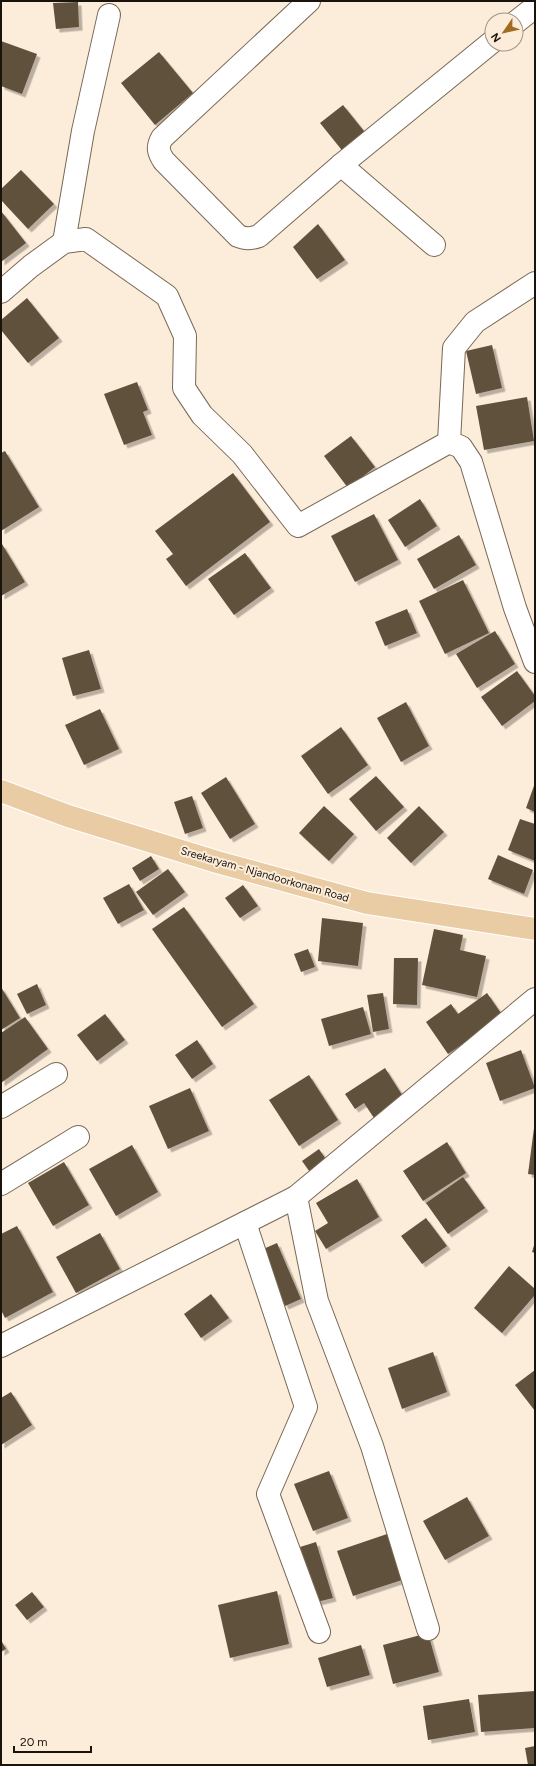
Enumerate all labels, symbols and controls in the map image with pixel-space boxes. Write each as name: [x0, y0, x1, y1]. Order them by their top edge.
north arrow: [484, 12, 524, 52]
text: N: [488, 30, 504, 44]
street label: Sreekaryam - Njandoorkonam Road: [179, 844, 351, 905]
scale bar: [14, 1728, 91, 1754]
text: 20 m: [20, 1735, 48, 1749]

